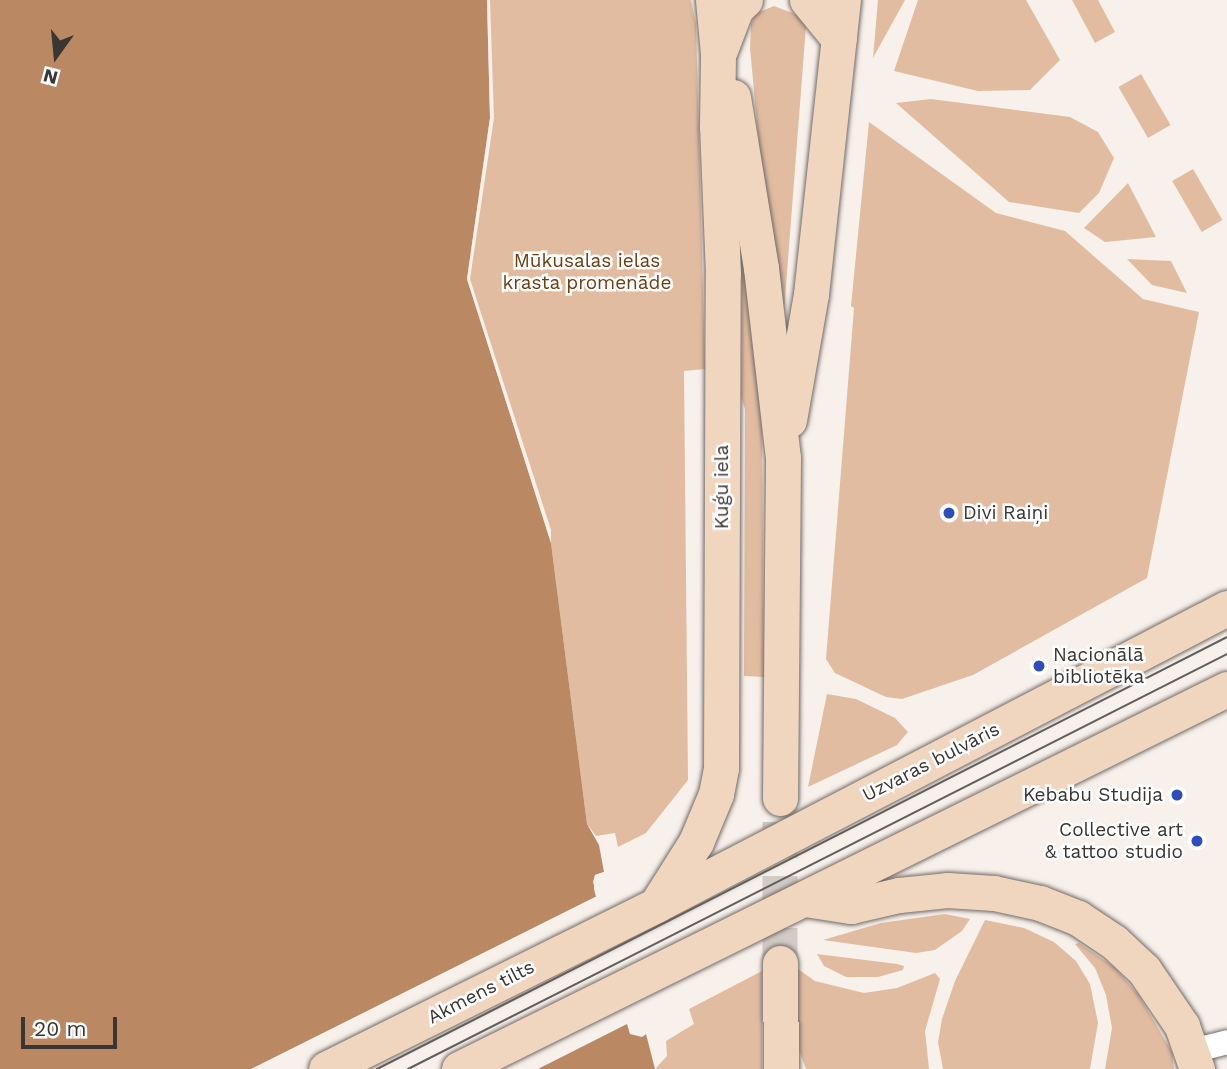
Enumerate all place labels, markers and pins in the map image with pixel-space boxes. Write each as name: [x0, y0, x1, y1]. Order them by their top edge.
place label: Divi Raiņi: [963, 502, 1048, 524]
marker: Divi Raiņi: [941, 505, 957, 521]
place label: Nacionālā bibliotēka: [1053, 644, 1144, 688]
marker: Nacionālā bibliotēka: [1031, 658, 1047, 674]
place label: Kebabu Studija: [1023, 784, 1163, 806]
marker: Kebabu Studija: [1169, 787, 1185, 803]
place label: Collective art & tattoo studio: [1044, 819, 1183, 863]
marker: Collective art & tattoo studio: [1189, 833, 1205, 849]

